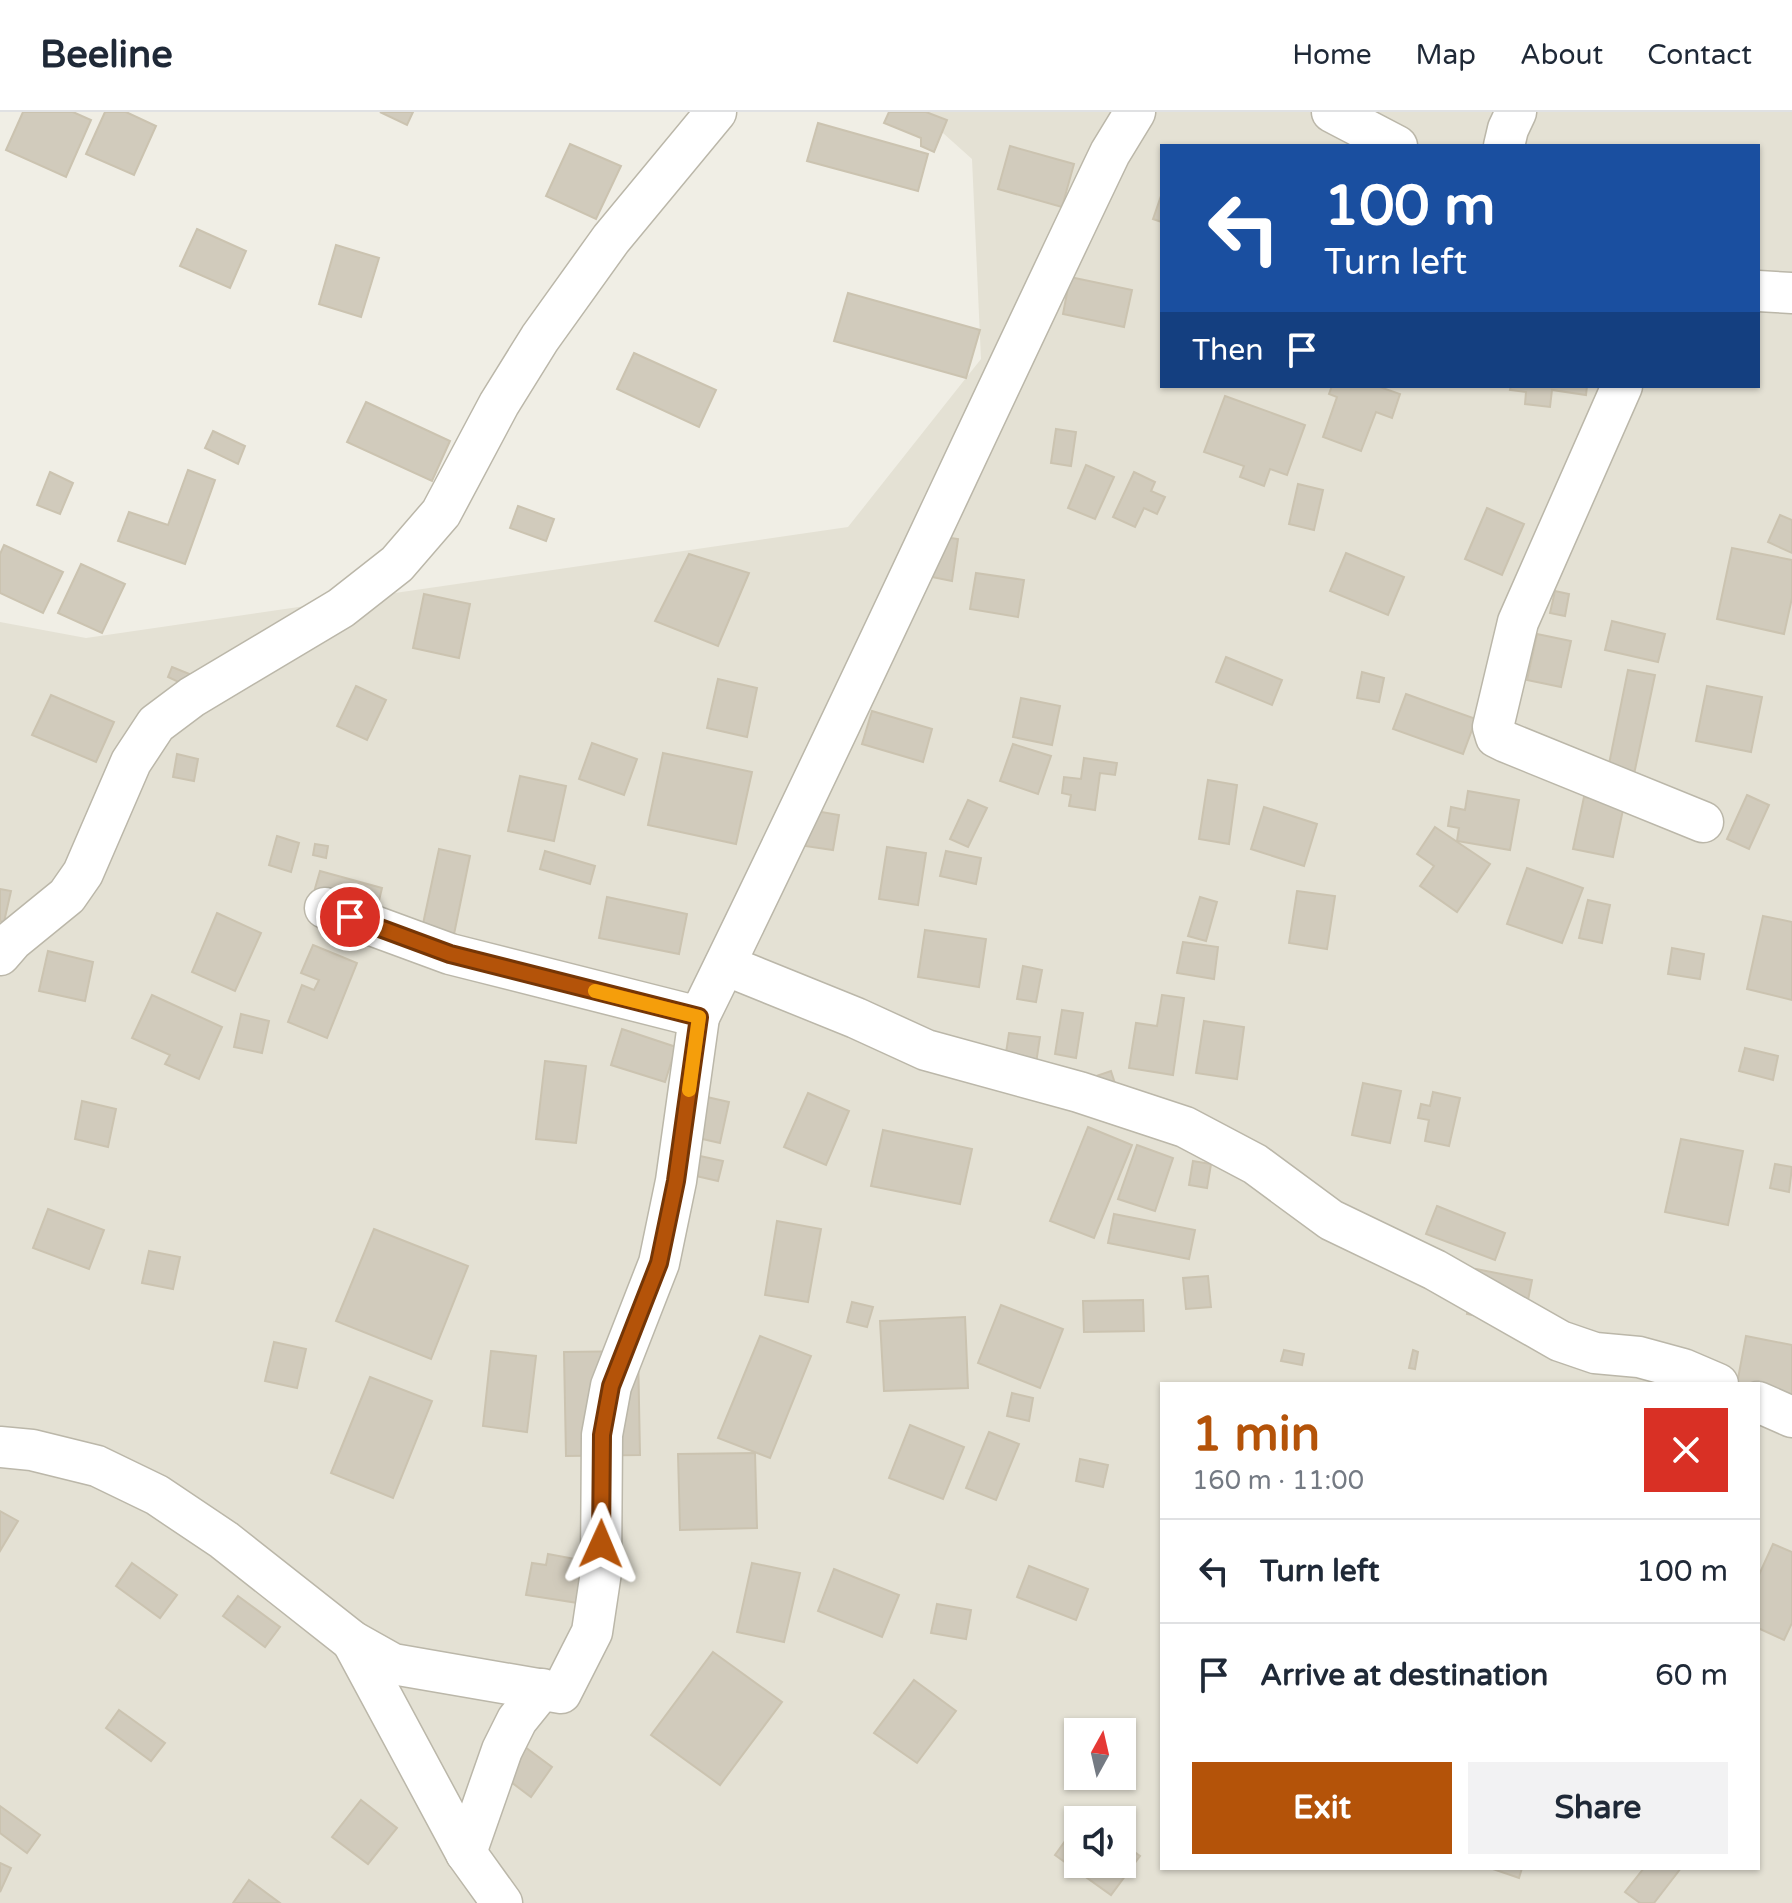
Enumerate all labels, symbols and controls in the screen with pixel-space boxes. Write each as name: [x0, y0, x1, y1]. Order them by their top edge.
text: Beeline: [40, 32, 173, 78]
text: Home: [1292, 38, 1372, 72]
text: Map: [1416, 38, 1476, 72]
text: About: [1520, 38, 1603, 72]
text: Contact: [1647, 38, 1752, 72]
text: 100 m: [1324, 173, 1495, 240]
icon: left: [1192, 176, 1296, 280]
text: Turn left: [1324, 241, 1467, 284]
icon: arrive: [1280, 328, 1324, 372]
text: Then: [1192, 332, 1264, 369]
pin: [316, 883, 384, 951]
icon: arrive: [328, 895, 372, 939]
text: 1 min: [1192, 1406, 1320, 1464]
button: close: [1644, 1408, 1728, 1492]
text: 160 m · 11:00: [1192, 1465, 1364, 1496]
position arrow: [559, 1502, 643, 1586]
icon: left: [1192, 1549, 1236, 1593]
text: Turn left: [1260, 1553, 1379, 1590]
text: 100 m: [1636, 1553, 1728, 1590]
icon: arrive: [1192, 1653, 1236, 1697]
text: Arrive at destination: [1260, 1657, 1548, 1694]
text: 60 m: [1655, 1657, 1728, 1694]
north arrow: [1064, 1718, 1136, 1790]
map controls: [1064, 1718, 1136, 1878]
button: Exit: [1192, 1762, 1452, 1854]
button: Share: [1468, 1762, 1728, 1854]
button: sound: [1064, 1806, 1136, 1878]

